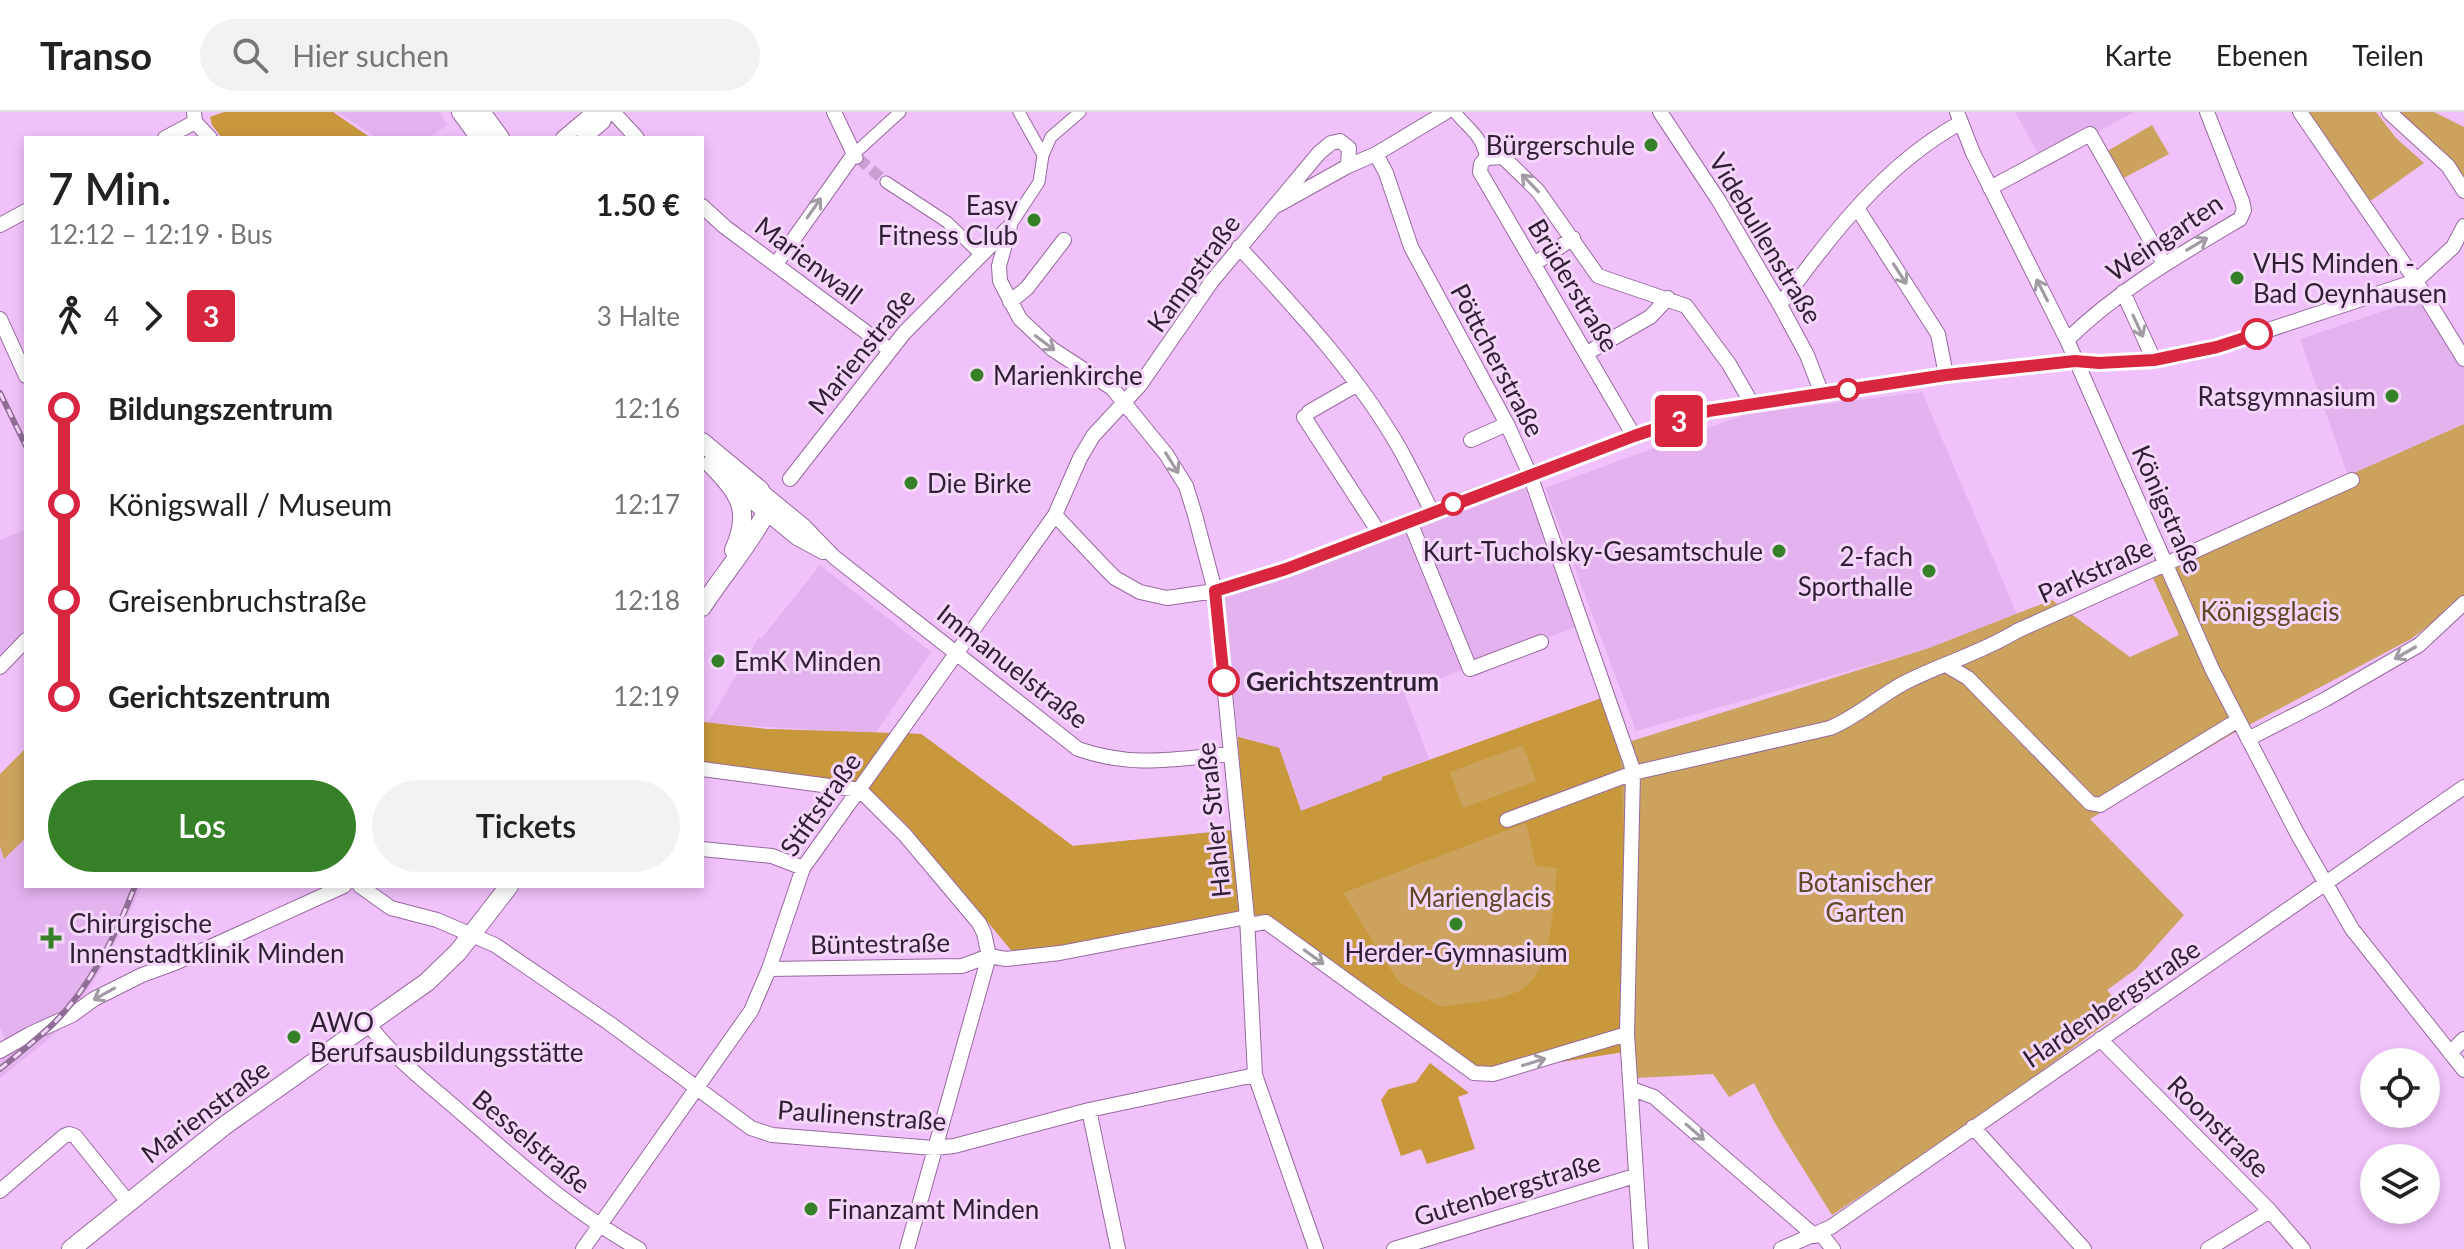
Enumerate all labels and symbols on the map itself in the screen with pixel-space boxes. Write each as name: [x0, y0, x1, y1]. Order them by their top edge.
place label: Bürgerschule: [1486, 129, 1635, 161]
marker: Bürgerschule: [1642, 136, 1660, 154]
street label: Videbullenstraße: [1703, 147, 1829, 329]
one-way arrow: [1520, 173, 1539, 193]
street label: Weingarten: [2100, 186, 2228, 288]
place label: Easy Fitness Club: [878, 189, 1019, 251]
one-way arrow: [805, 198, 822, 219]
street label: Kampstraße: [1140, 208, 1246, 338]
street label: Marienwall: [749, 209, 869, 311]
marker: Easy Fitness Club: [1025, 211, 1043, 229]
street label: Brüderstraße: [1522, 213, 1626, 357]
one-way arrow: [2185, 236, 2208, 252]
place label: VHS Minden - Bad Oeynhausen: [2253, 247, 2447, 309]
one-way arrow: [1891, 262, 1908, 284]
marker: VHS Minden - Bad Oeynhausen: [2228, 269, 2246, 287]
street label: Pöttcherstraße: [1444, 278, 1552, 442]
one-way arrow: [2034, 279, 2050, 303]
street label: Marienstraße: [801, 282, 921, 420]
one-way arrow: [2131, 314, 2146, 338]
unlabelled marker: [2242, 319, 2272, 349]
one-way arrow: [1034, 334, 1055, 351]
place label: Marienkirche: [993, 359, 1143, 391]
marker: Marienkirche: [968, 366, 986, 384]
unlabelled marker: [1837, 379, 1859, 401]
place label: Ratsgymnasium: [2198, 380, 2376, 412]
marker: Ratsgymnasium: [2383, 387, 2401, 405]
line badge: 3: [1653, 395, 1705, 447]
street label: Königstraße: [2126, 440, 2210, 578]
one-way arrow: [1163, 452, 1180, 474]
place label: Die Birke: [927, 467, 1032, 499]
marker: Die Birke: [902, 474, 920, 492]
unlabelled marker: [1442, 493, 1464, 515]
street label: Parkstraße: [2033, 530, 2157, 610]
place label: Kurt-Tucholsky-Gesamtschule: [1423, 535, 1763, 567]
place label: 2-fach Sporthalle: [1798, 540, 1913, 602]
marker: Kurt-Tucholsky-Gesamtschule: [1770, 542, 1788, 560]
marker: 2-fach Sporthalle: [1920, 562, 1938, 580]
park label: Königsglacis: [2201, 595, 2339, 627]
street label: Immanuelstraße: [931, 597, 1095, 735]
place label: EmK Minden: [734, 645, 881, 677]
one-way arrow: [2394, 645, 2417, 661]
marker: EmK Minden: [709, 652, 727, 670]
place label: Gerichtszentrum: [1246, 665, 1439, 697]
marker: Gerichtszentrum: [1209, 666, 1239, 696]
street label: Hahler Straße: [1189, 741, 1237, 899]
street label: Stiftstraße: [773, 746, 867, 862]
park label: Botanischer Garten: [1797, 866, 1933, 928]
park label: Marienglacis: [1408, 881, 1552, 913]
place label: Chirurgische Innenstadtklinik Minden: [69, 907, 344, 969]
marker: Herder-Gymnasium: [1447, 915, 1465, 933]
street label: Büntestraße: [810, 926, 950, 960]
marker: Chirurgische Innenstadtklinik Minden: [40, 927, 62, 949]
street label: Hardenbergstraße: [2016, 932, 2206, 1074]
place label: Herder-Gymnasium: [1344, 936, 1568, 968]
one-way arrow: [1303, 949, 1324, 966]
one-way arrow: [93, 986, 116, 1002]
place label: AWO Berufsausbildungsstätte: [310, 1006, 583, 1068]
marker: AWO Berufsausbildungsstätte: [285, 1028, 303, 1046]
street label: Marienstraße: [135, 1052, 275, 1170]
one-way arrow: [1521, 1054, 1546, 1068]
street label: Roonstraße: [2161, 1068, 2277, 1184]
street label: Besselstraße: [466, 1082, 598, 1200]
street label: Paulinenstraße: [776, 1093, 948, 1137]
one-way arrow: [1685, 1123, 1705, 1141]
street label: Gutenbergstraße: [1410, 1145, 1604, 1233]
place label: Finanzamt Minden: [827, 1193, 1039, 1225]
marker: Finanzamt Minden: [802, 1200, 820, 1218]

